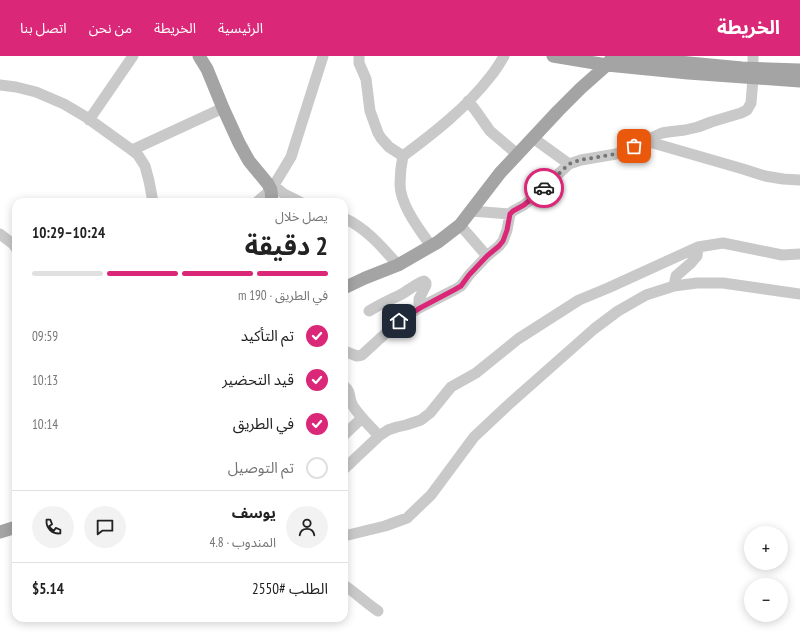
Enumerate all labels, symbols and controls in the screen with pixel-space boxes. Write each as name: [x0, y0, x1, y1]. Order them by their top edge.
text: الخريطة: [717, 15, 780, 39]
text: اتصل بنا: [20, 19, 67, 37]
text: من نحن: [89, 19, 132, 37]
text: الخريطة: [154, 19, 196, 37]
text: الرئيسية: [218, 19, 263, 37]
pin: [617, 129, 651, 163]
icon: bag: [623, 135, 645, 157]
courier: [524, 168, 564, 208]
icon: car: [533, 177, 555, 199]
text: يصل خلال: [275, 208, 328, 225]
text: 10:24–10:29: [32, 223, 105, 242]
text: 2 دقيقة: [245, 229, 328, 262]
text: في الطريق · 190 m: [238, 287, 328, 304]
pin: [382, 304, 416, 338]
icon: home: [388, 310, 410, 332]
icon: check: [306, 325, 328, 347]
text: تم التأكيد: [241, 326, 294, 345]
text: 09:59: [32, 328, 58, 345]
icon: check: [306, 369, 328, 391]
text: قيد التحضير: [222, 370, 294, 389]
text: 10:13: [32, 372, 58, 389]
icon: check: [306, 413, 328, 435]
text: في الطريق: [233, 414, 294, 433]
text: 10:14: [32, 416, 58, 433]
text: تم التوصيل: [228, 458, 294, 477]
text: يوسف: [232, 503, 276, 522]
button: phone: [32, 506, 74, 548]
button: chat: [84, 506, 126, 548]
button: person: [286, 506, 328, 548]
map controls: [744, 526, 788, 622]
button: +: [744, 526, 788, 570]
text: المندوب · 4.8: [210, 534, 276, 551]
button: −: [744, 578, 788, 622]
text: $5.14: [32, 579, 64, 598]
text: الطلب #2550: [252, 579, 328, 598]

